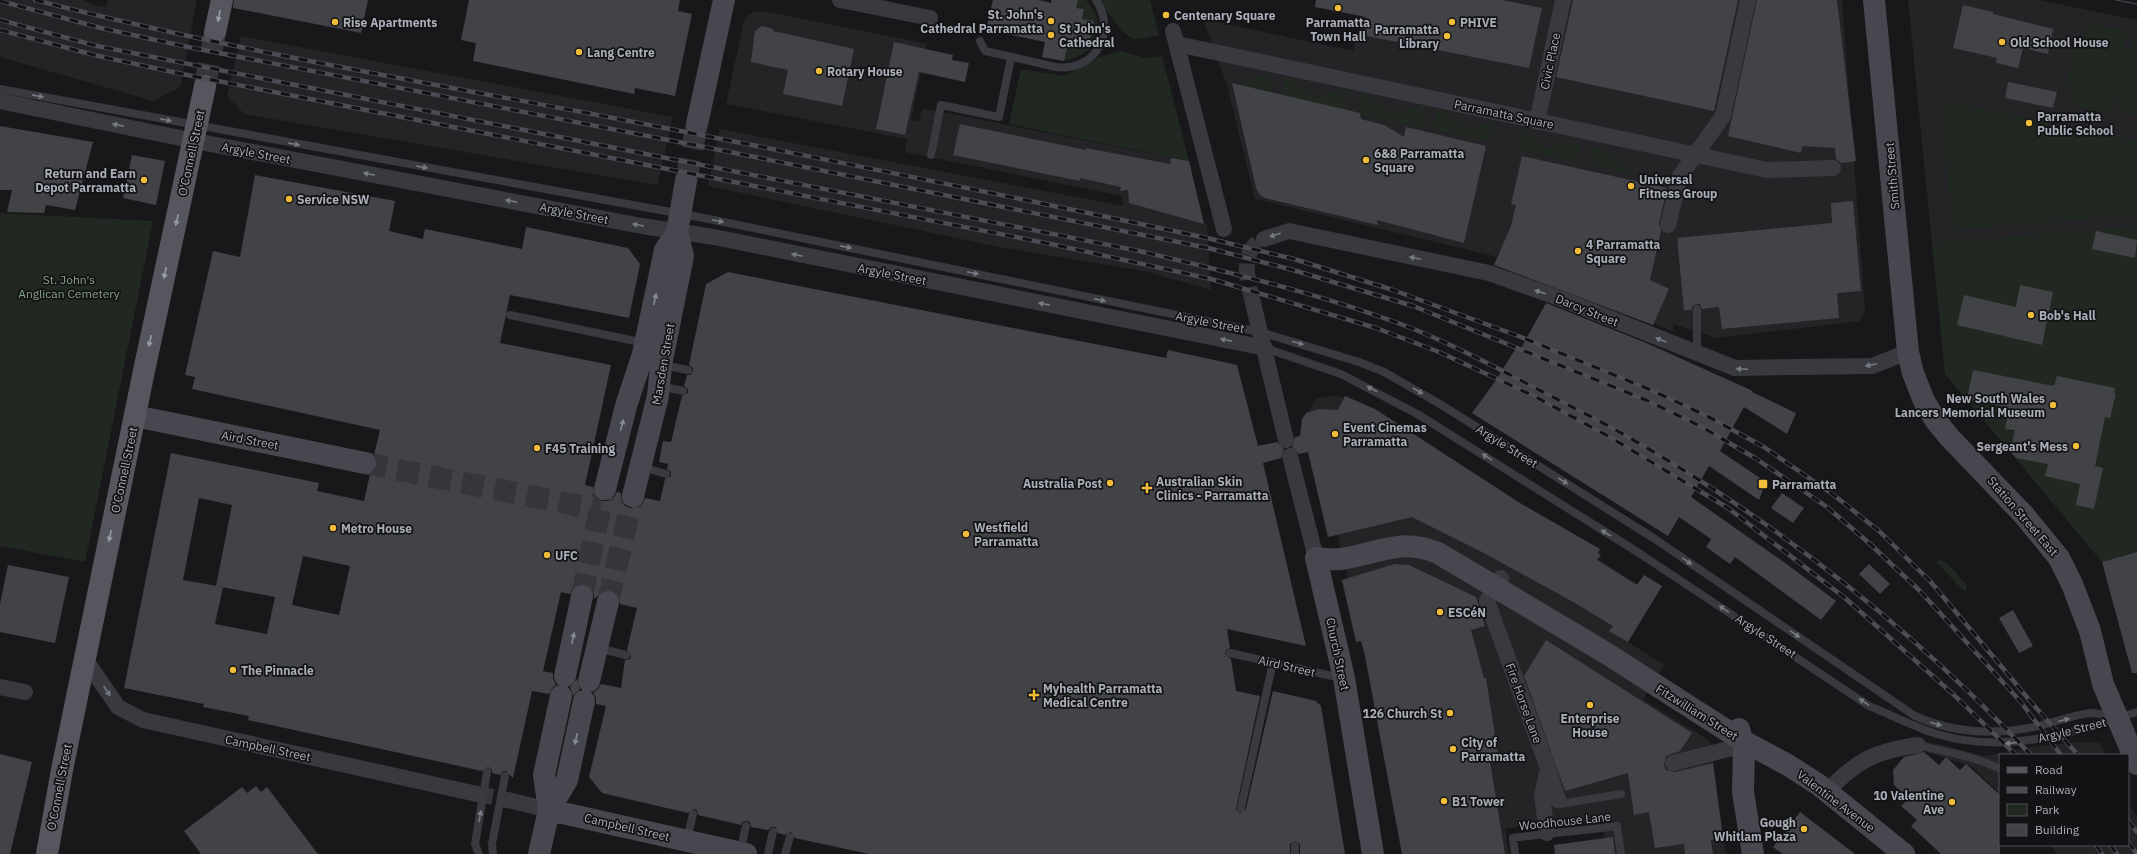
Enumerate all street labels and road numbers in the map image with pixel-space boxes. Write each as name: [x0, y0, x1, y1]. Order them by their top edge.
street label: Civic Place: [1537, 31, 1563, 91]
street label: Parramatta Square: [1453, 96, 1555, 132]
street label: O'Connell Street: [175, 109, 207, 197]
street label: Argyle Street: [220, 139, 292, 167]
street label: Smith Street: [1882, 142, 1902, 210]
street label: Argyle Street: [538, 199, 610, 227]
street label: Argyle Street: [856, 260, 928, 288]
street label: Darcy Street: [1553, 291, 1621, 329]
street label: Argyle Street: [1174, 308, 1246, 336]
street label: Marsden Street: [648, 322, 678, 406]
street label: Argyle Street: [1473, 421, 1541, 471]
street label: O'Connell Street: [108, 426, 140, 514]
street label: Aird Street: [220, 427, 280, 453]
street label: Station Street East: [1984, 473, 2062, 559]
street label: Argyle Street: [1733, 611, 1799, 661]
street label: Church Street: [1323, 616, 1353, 692]
street label: Aird Street: [1257, 652, 1317, 680]
street label: Fire Horse Lane: [1503, 661, 1546, 745]
street label: Fitzwilliam Street: [1653, 681, 1741, 743]
street label: Argyle Street: [2036, 714, 2108, 746]
street label: Campbell Street: [224, 732, 312, 764]
street label: O'Connell Street: [43, 742, 75, 832]
street label: Valentine Avenue: [1794, 767, 1878, 835]
street label: Woodhouse Lane: [1518, 809, 1612, 833]
street label: Campbell Street: [583, 810, 671, 844]

